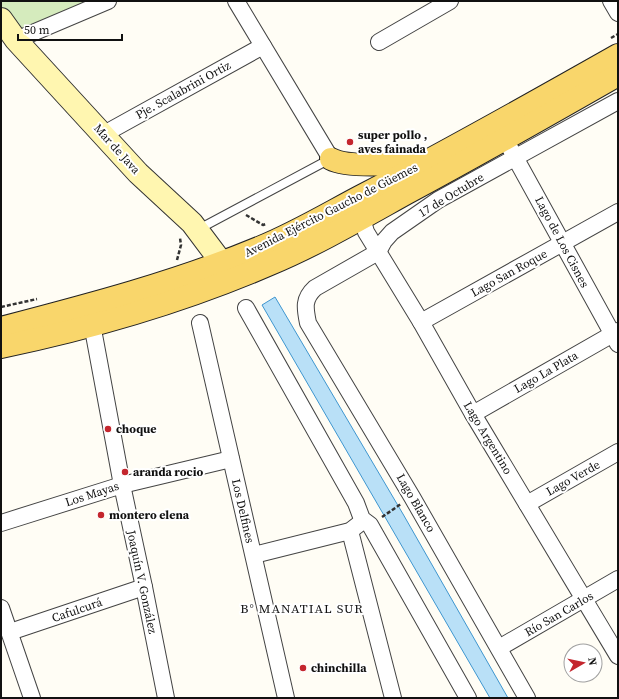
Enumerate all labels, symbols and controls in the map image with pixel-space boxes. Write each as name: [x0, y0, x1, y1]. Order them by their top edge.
scale bar: [18, 16, 122, 42]
text: 50 m: [24, 22, 50, 38]
street label: Pje. Scalabrini Ortiz: [133, 57, 234, 123]
street label: Mar de Java: [90, 121, 144, 178]
place label: super pollo , aves fainada: [358, 127, 427, 157]
marker: super pollo , aves fainada: [345, 137, 355, 147]
street label: Avenida Ejército Gaucho de Güemes: [242, 159, 420, 261]
street label: 17 de Octubre: [415, 169, 487, 221]
street label: Lago de Los Cisnes: [531, 194, 593, 290]
street label: Lago San Roque: [468, 245, 550, 301]
street label: Lago La Plata: [511, 347, 582, 397]
street label: Lago Argentino: [460, 399, 516, 478]
place label: choque: [116, 421, 157, 437]
marker: choque: [103, 424, 113, 434]
street label: Lago Verde: [543, 457, 603, 499]
place label: aranda rocio: [133, 464, 204, 480]
marker: aranda rocio: [120, 467, 130, 477]
street label: Lago Blanco: [393, 471, 439, 536]
street label: Los Delfines: [228, 477, 258, 545]
street label: Los Mayas: [63, 478, 121, 510]
place label: montero elena: [109, 507, 190, 523]
marker: montero elena: [96, 510, 106, 520]
street label: Joaquín V. González: [123, 528, 161, 636]
street label: Río San Carlos: [522, 588, 596, 640]
street label: Cafulcurá: [50, 594, 105, 626]
district label: B° MANATIAL SUR: [240, 600, 364, 617]
north arrow: [563, 643, 603, 683]
text: N: [584, 656, 600, 667]
place label: chinchilla: [311, 660, 367, 676]
marker: chinchilla: [298, 663, 308, 673]

